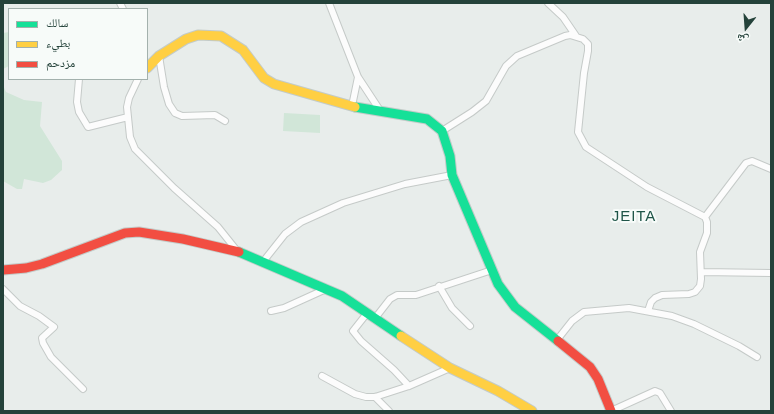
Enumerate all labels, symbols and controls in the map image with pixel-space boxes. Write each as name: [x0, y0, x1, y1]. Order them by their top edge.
legend: [8, 8, 148, 80]
north arrow: [726, 8, 766, 48]
text: سالك: [46, 16, 68, 30]
text: ش: [735, 32, 750, 47]
text: بطيء: [46, 36, 70, 50]
text: مزدحم: [46, 56, 75, 70]
district label: JEITA: [612, 208, 656, 226]

